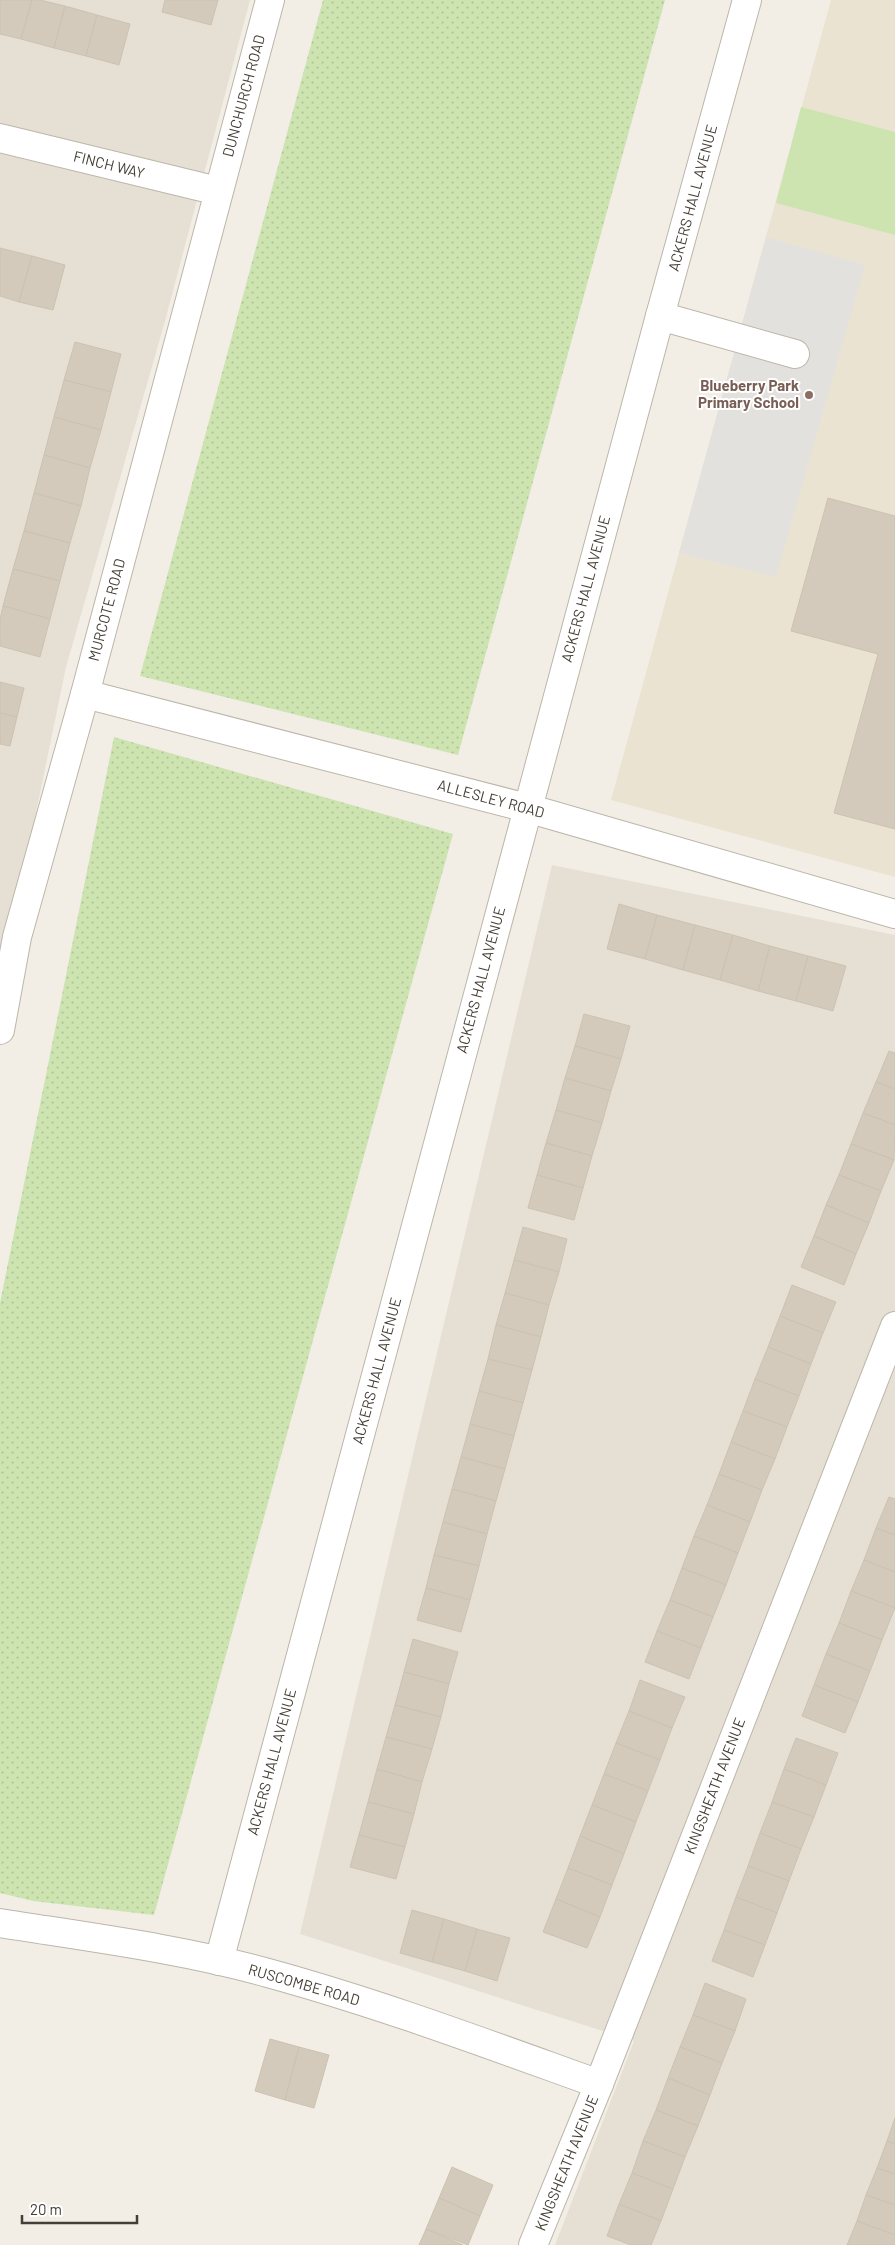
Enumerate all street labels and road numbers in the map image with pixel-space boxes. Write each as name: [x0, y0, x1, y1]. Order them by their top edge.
street label: DUNCHURCH ROAD: [218, 33, 268, 159]
street label: ACKERS HALL AVENUE: [664, 122, 720, 273]
street label: FINCH WAY: [72, 146, 147, 182]
street label: ACKERS HALL AVENUE: [557, 513, 613, 664]
street label: MURCOTE ROAD: [84, 557, 128, 663]
street label: ALLESLEY ROAD: [436, 775, 547, 821]
street label: ACKERS HALL AVENUE: [452, 904, 508, 1055]
street label: ACKERS HALL AVENUE: [348, 1295, 404, 1446]
street label: ACKERS HALL AVENUE: [243, 1686, 299, 1837]
street label: KINGSHEATH AVENUE: [680, 1715, 748, 1856]
street label: RUSCOMBE ROAD: [246, 1960, 362, 2009]
street label: KINGSHEATH AVENUE: [531, 2092, 601, 2233]

